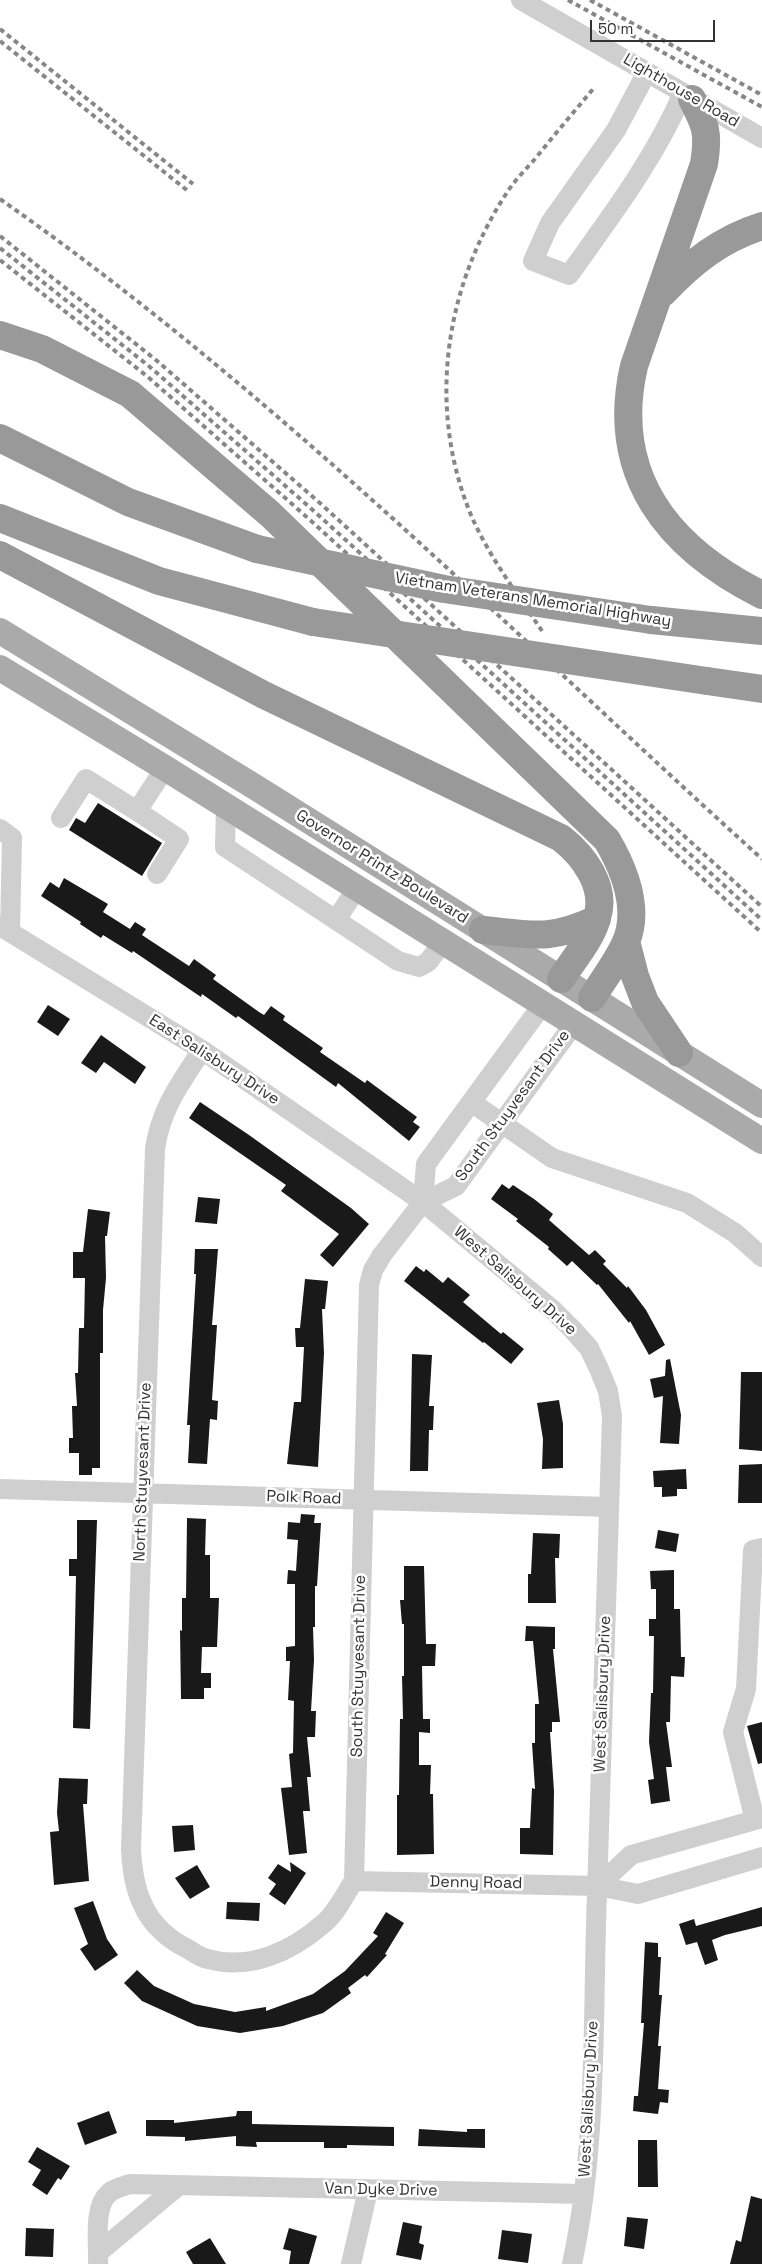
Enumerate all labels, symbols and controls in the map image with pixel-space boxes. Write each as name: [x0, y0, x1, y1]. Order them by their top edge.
scale bar: [592, 10, 717, 42]
text: 50 m: [598, 19, 633, 38]
street label: Lighthouse Road: [620, 50, 742, 132]
street label: Vietnam Veterans Memorial Highway: [393, 569, 673, 631]
street label: Governor Printz Boulevard: [292, 806, 472, 928]
street label: East Salisbury Drive: [145, 1011, 283, 1109]
street label: South Stuyvesant Drive: [452, 1027, 574, 1185]
street label: West Salisbury Drive: [450, 1222, 580, 1340]
street label: North Stuyvesant Drive: [130, 1382, 156, 1562]
street label: Polk Road: [266, 1487, 342, 1509]
street label: South Stuyvesant Drive: [348, 1575, 370, 1757]
street label: West Salisbury Drive: [591, 1615, 615, 1773]
street label: Denny Road: [429, 1873, 523, 1893]
street label: West Salisbury Drive: [575, 2020, 603, 2178]
street label: Van Dyke Drive: [324, 2179, 438, 2201]

